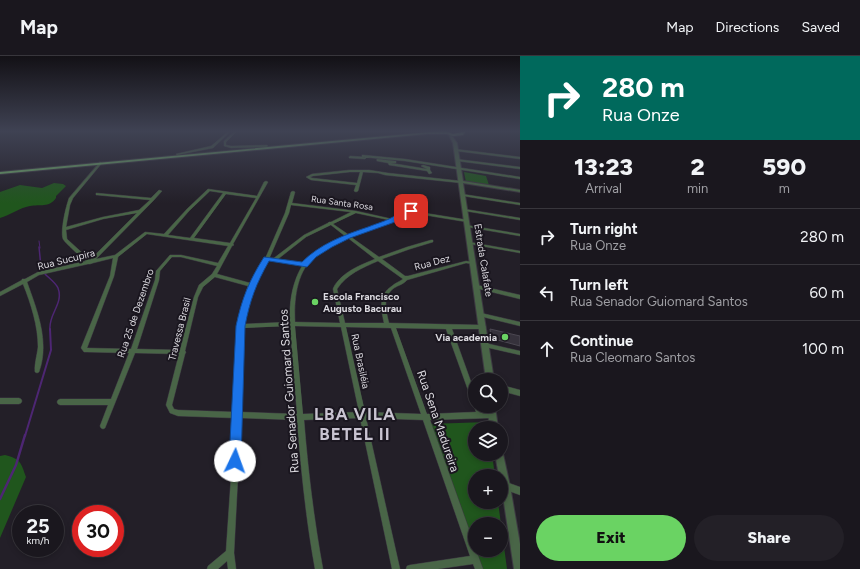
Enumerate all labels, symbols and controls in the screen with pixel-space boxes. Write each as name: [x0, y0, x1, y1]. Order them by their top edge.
text: Map: [20, 16, 58, 39]
text: Map: [666, 19, 694, 36]
text: Directions: [716, 19, 779, 36]
text: Saved: [801, 19, 840, 36]
text: 280 m: [602, 70, 685, 104]
icon: right: [536, 72, 588, 124]
text: Rua Onze: [602, 104, 680, 126]
text: 13:23: [574, 152, 633, 181]
text: 2: [691, 152, 705, 181]
text: 590: [762, 152, 806, 181]
text: Arrival: [585, 181, 622, 196]
text: min: [687, 181, 708, 196]
text: m: [779, 181, 790, 196]
street label: Rua Santa Rosa: [310, 193, 374, 212]
pin: [394, 194, 428, 228]
icon: arrive: [400, 200, 422, 222]
text: Turn right: [570, 220, 638, 238]
street label: Estrada Calafate: [471, 223, 496, 298]
icon: right: [536, 226, 558, 248]
text: 280 m: [800, 228, 844, 246]
text: Rua Onze: [570, 238, 626, 253]
street label: Rua Sucupira: [36, 246, 96, 273]
street label: Rua Dez: [413, 251, 452, 274]
street label: Rua 25 de Dezembro: [114, 267, 157, 359]
text: Turn left: [570, 276, 628, 294]
icon: left: [536, 282, 558, 304]
text: 60 m: [809, 284, 844, 302]
place label: Escola Francisco Augusto Bacurau: [323, 290, 402, 315]
text: Rua Senador Guiomard Santos: [570, 294, 748, 309]
street label: Travessa Brasil: [165, 296, 194, 362]
marker: Escola Francisco Augusto Bacurau: [310, 297, 320, 307]
street label: Rua Senador Guiomard Santos: [276, 308, 302, 473]
place label: Via academia: [435, 331, 497, 344]
street label: Rua Brasiléia: [348, 332, 373, 390]
marker: Via academia: [500, 332, 510, 342]
text: Continue: [570, 332, 633, 350]
icon: ahead: [536, 338, 558, 360]
text: 100 m: [802, 340, 844, 358]
text: Rua Cleomaro Santos: [570, 350, 695, 365]
street label: Rua Sena Madureira: [414, 368, 462, 474]
map controls: [468, 373, 508, 557]
button: search: [468, 373, 508, 413]
district label: LBA VILA BETEL II: [314, 404, 396, 444]
button: layers: [468, 421, 508, 461]
position arrow: [214, 440, 256, 482]
button: +: [468, 469, 508, 509]
speed limit sign: 30: [72, 505, 124, 557]
text: 25: [26, 514, 50, 538]
button: Exit: [536, 515, 686, 561]
button: Share: [694, 515, 844, 561]
button: −: [468, 517, 508, 557]
text: km/h: [27, 534, 49, 547]

